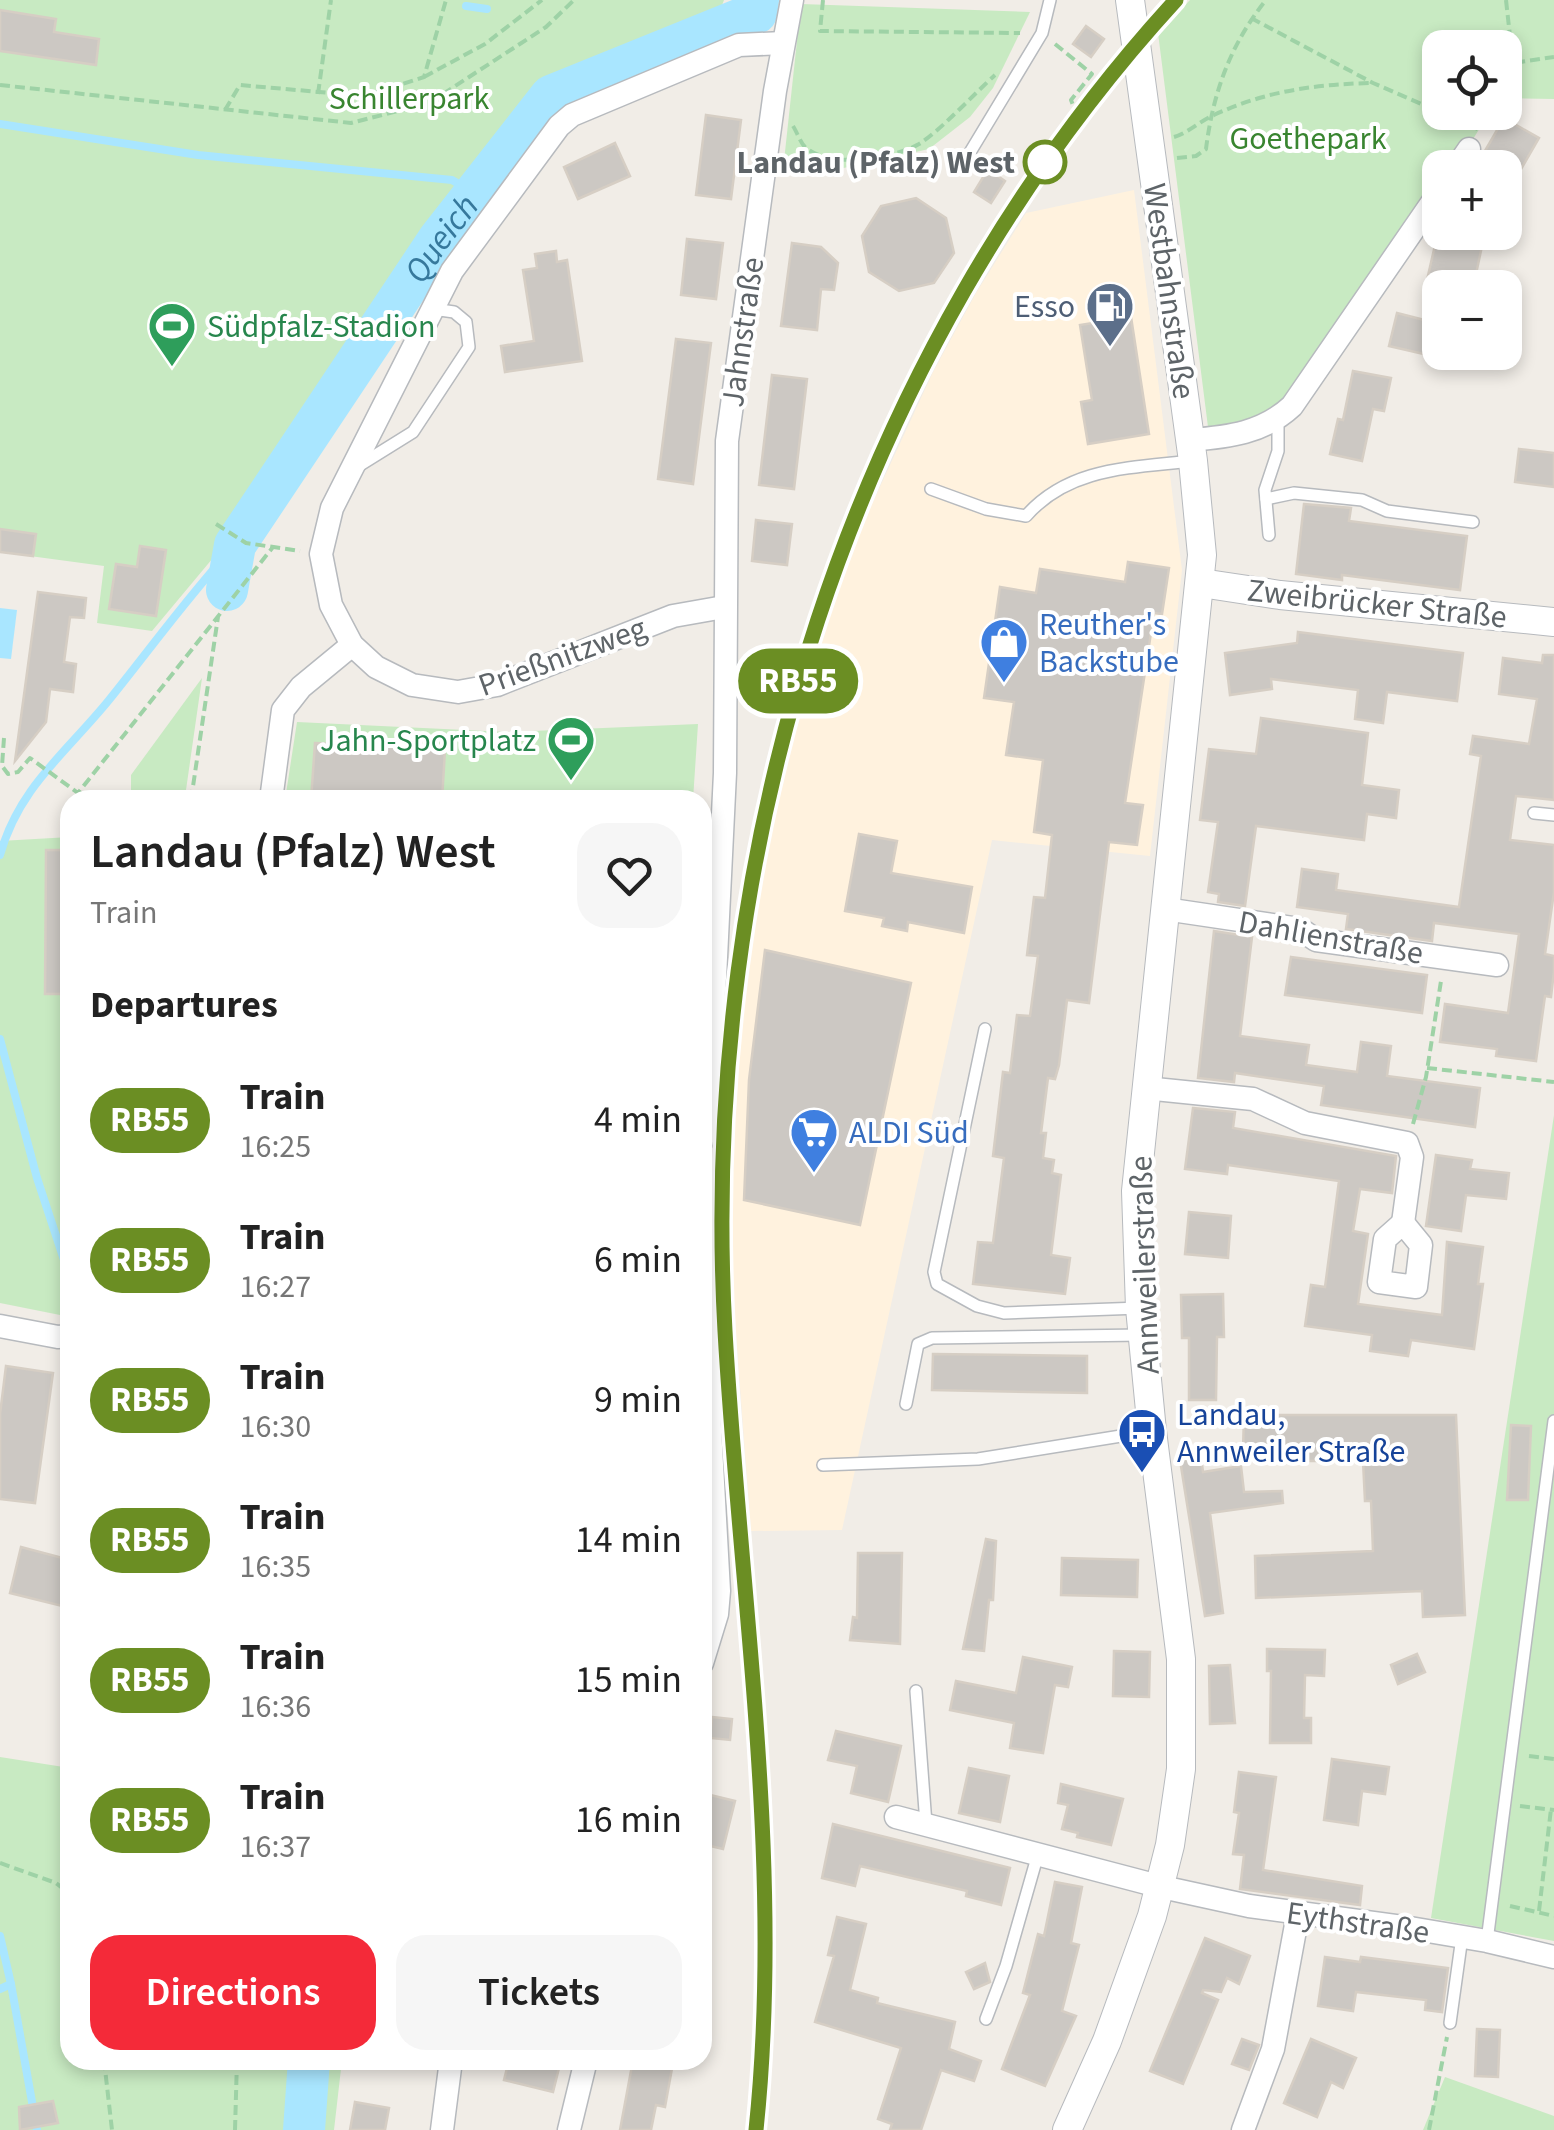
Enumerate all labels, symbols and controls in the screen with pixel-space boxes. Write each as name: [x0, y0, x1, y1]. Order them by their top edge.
map controls: [1422, 30, 1522, 370]
button: locate: [1422, 30, 1522, 130]
park label: Schillerpark: [329, 76, 489, 122]
park label: Goethepark: [1229, 116, 1387, 162]
place label: Landau (Pfalz) West: [737, 140, 1015, 186]
marker: Landau (Pfalz) West: [1024, 141, 1066, 183]
button: +: [1422, 150, 1522, 250]
street label: Westbahnstraße: [1131, 180, 1207, 402]
water label: Queich: [392, 184, 491, 293]
street label: Jahnstraße: [710, 254, 776, 410]
button: −: [1422, 270, 1522, 370]
fuel station icon: Esso: [1084, 280, 1136, 348]
place label: Esso: [1014, 284, 1075, 330]
sports icon: Südpfalz-Stadion: [146, 300, 198, 368]
place label: Südpfalz-Stadion: [207, 304, 436, 350]
street label: Zweibrücker Straße: [1245, 567, 1509, 640]
place label: Reuther's Backstube: [1039, 602, 1179, 685]
street label: Prießnitzweg: [472, 605, 653, 709]
shop icon: Reuther's Backstube: [978, 616, 1030, 684]
line badge: RB55: [728, 648, 868, 714]
text: RB55: [758, 656, 838, 706]
sports icon: Jahn-Sportplatz: [545, 714, 597, 782]
place label: Jahn-Sportplatz: [320, 718, 536, 764]
text: Landau (Pfalz) West: [90, 818, 496, 886]
button: heart: [577, 823, 682, 928]
text: Train: [90, 890, 158, 936]
street label: Dahlienstraße: [1235, 899, 1427, 977]
text: Departures: [90, 978, 278, 1032]
text: Train: [240, 1070, 325, 1124]
text: 4 min: [594, 1093, 682, 1147]
text: RB55: [110, 1095, 190, 1145]
supermarket icon: ALDI Süd: [788, 1106, 840, 1174]
place label: ALDI Süd: [849, 1110, 969, 1156]
text: 16:25: [240, 1124, 311, 1170]
street label: Annweilerstraße: [1118, 1155, 1172, 1375]
text: Train: [240, 1210, 325, 1264]
text: 6 min: [594, 1233, 682, 1287]
text: RB55: [110, 1235, 190, 1285]
text: 16:27: [240, 1264, 311, 1310]
text: Train: [240, 1350, 325, 1404]
text: 9 min: [594, 1373, 682, 1427]
text: RB55: [110, 1375, 190, 1425]
place label: Landau, Annweiler Straße: [1177, 1392, 1405, 1475]
text: 16:30: [240, 1404, 311, 1450]
bus stop icon: Landau, Annweiler Straße: [1116, 1406, 1168, 1474]
text: Train: [240, 1490, 325, 1544]
text: 14 min: [575, 1513, 682, 1567]
text: RB55: [110, 1515, 190, 1565]
text: 16:35: [240, 1544, 311, 1590]
text: Train: [240, 1630, 325, 1684]
text: 15 min: [575, 1653, 682, 1707]
text: RB55: [110, 1655, 190, 1705]
text: 16:36: [240, 1684, 311, 1730]
text: Train: [240, 1770, 325, 1824]
text: 16 min: [575, 1793, 682, 1847]
text: RB55: [110, 1795, 190, 1845]
text: 16:37: [240, 1824, 311, 1870]
street label: Eythstraße: [1283, 1890, 1432, 1956]
button: Directions: [90, 1935, 376, 2050]
button: Tickets: [396, 1935, 682, 2050]

